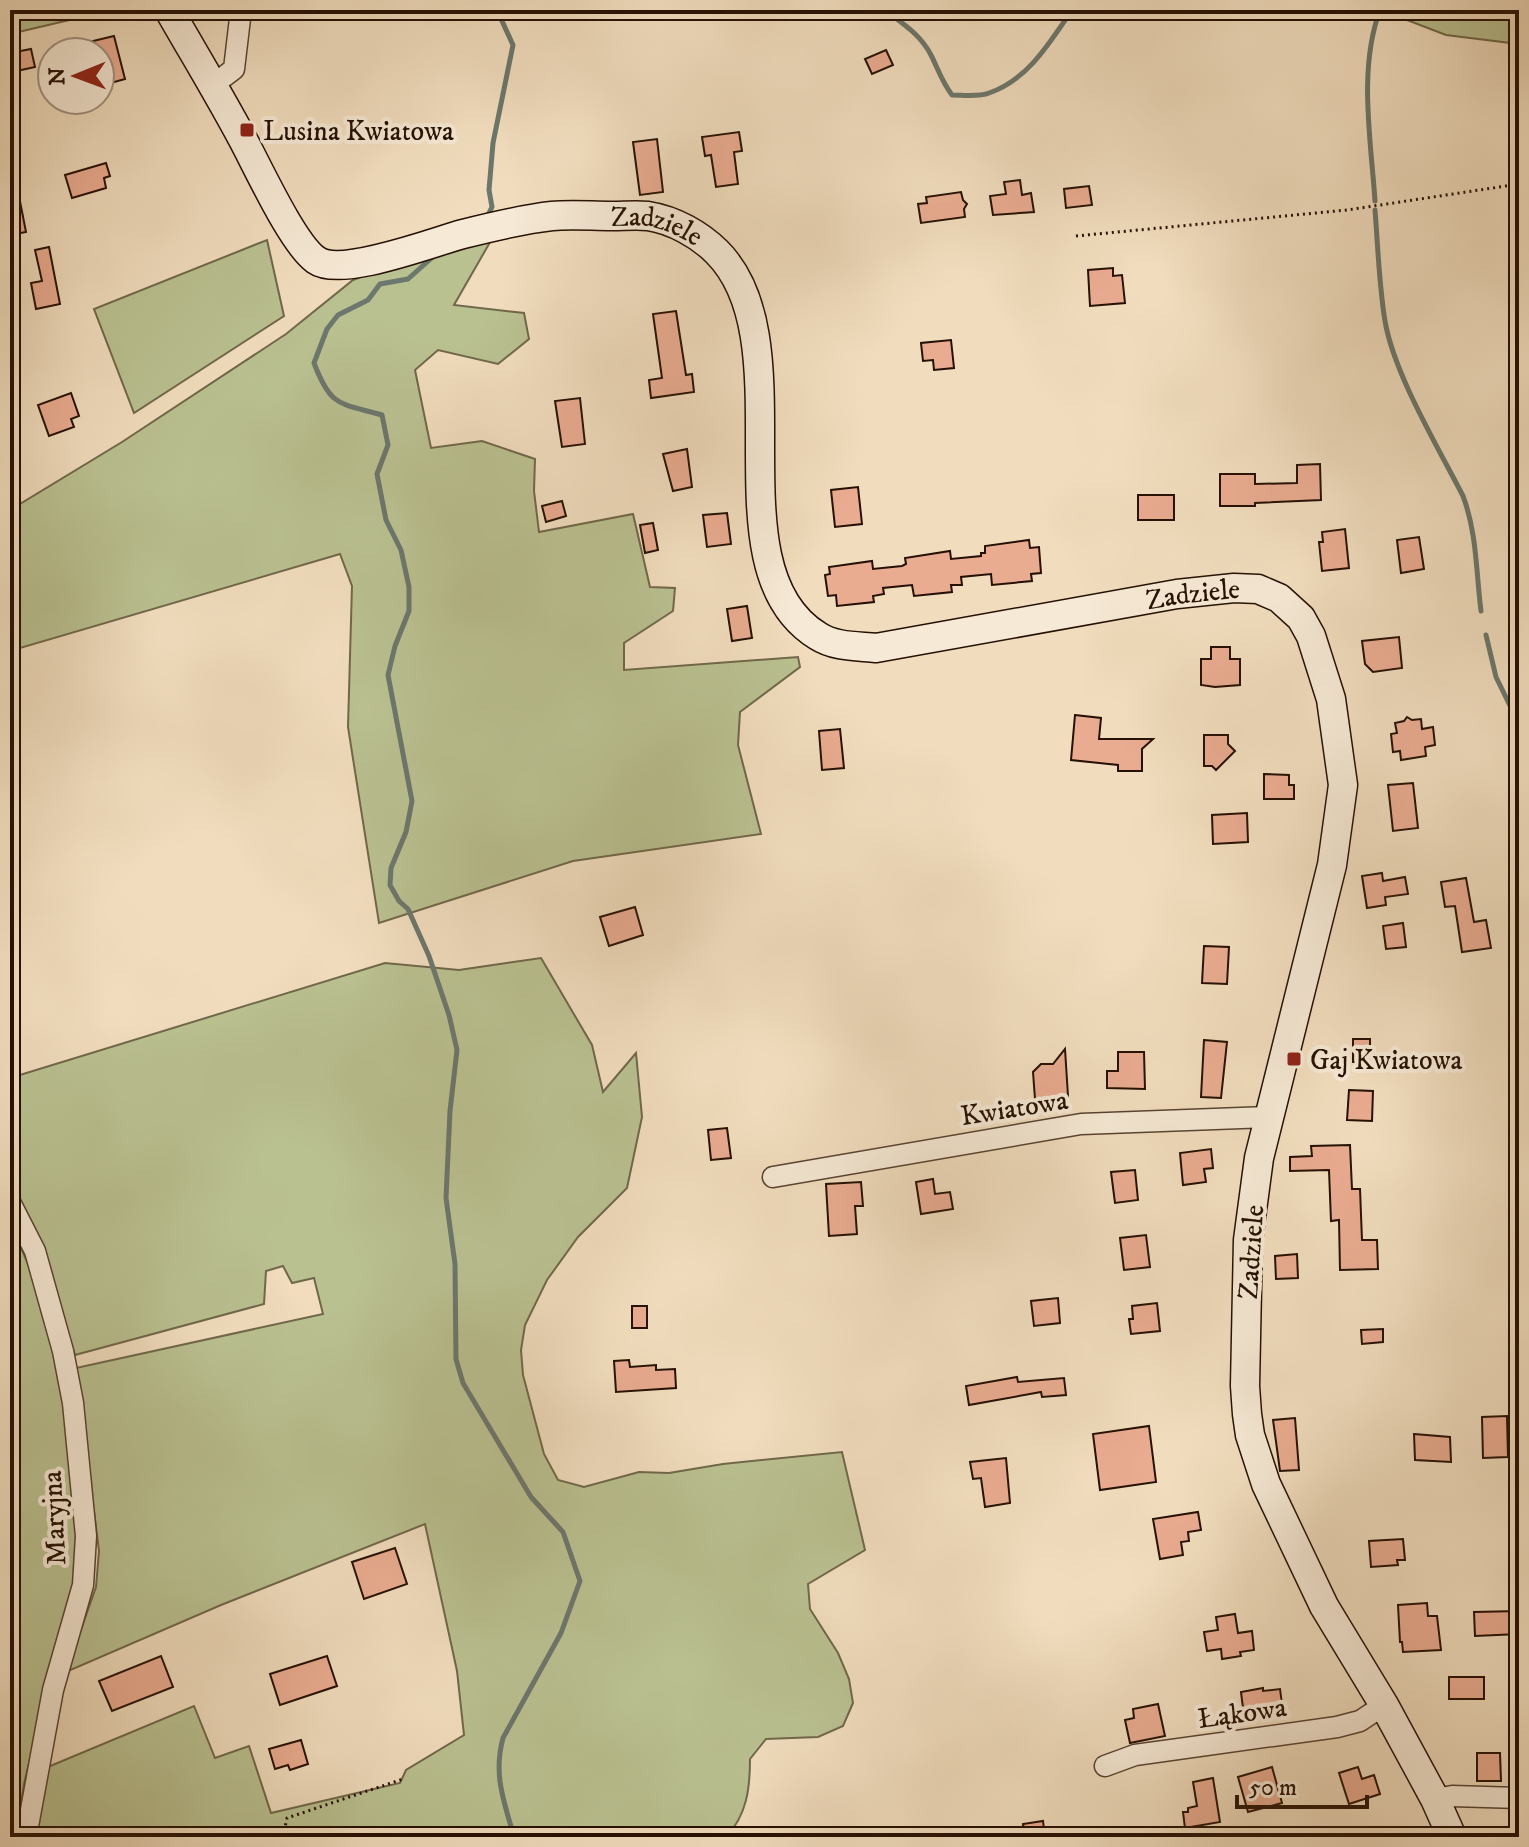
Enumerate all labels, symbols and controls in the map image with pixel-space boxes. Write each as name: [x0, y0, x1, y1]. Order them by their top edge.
north arrow: [36, 36, 116, 116]
text: N: [44, 67, 71, 86]
place label: Lusina Kwiatowa: [263, 114, 454, 149]
marker: Lusina Kwiatowa: [238, 121, 256, 139]
street label: Zadziele: [610, 199, 710, 254]
street label: Zadziele: [1143, 572, 1241, 618]
place label: Gaj Kwiatowa: [1310, 1043, 1463, 1078]
marker: Gaj Kwiatowa: [1285, 1050, 1303, 1068]
street label: Kwiatowa: [958, 1083, 1071, 1134]
street label: Zadziele: [1231, 1204, 1272, 1301]
street label: Maryjna: [35, 1470, 74, 1566]
street label: Łąkowa: [1196, 1690, 1289, 1737]
scale bar: [1237, 1759, 1367, 1809]
text: 50 m: [1249, 1773, 1297, 1803]

